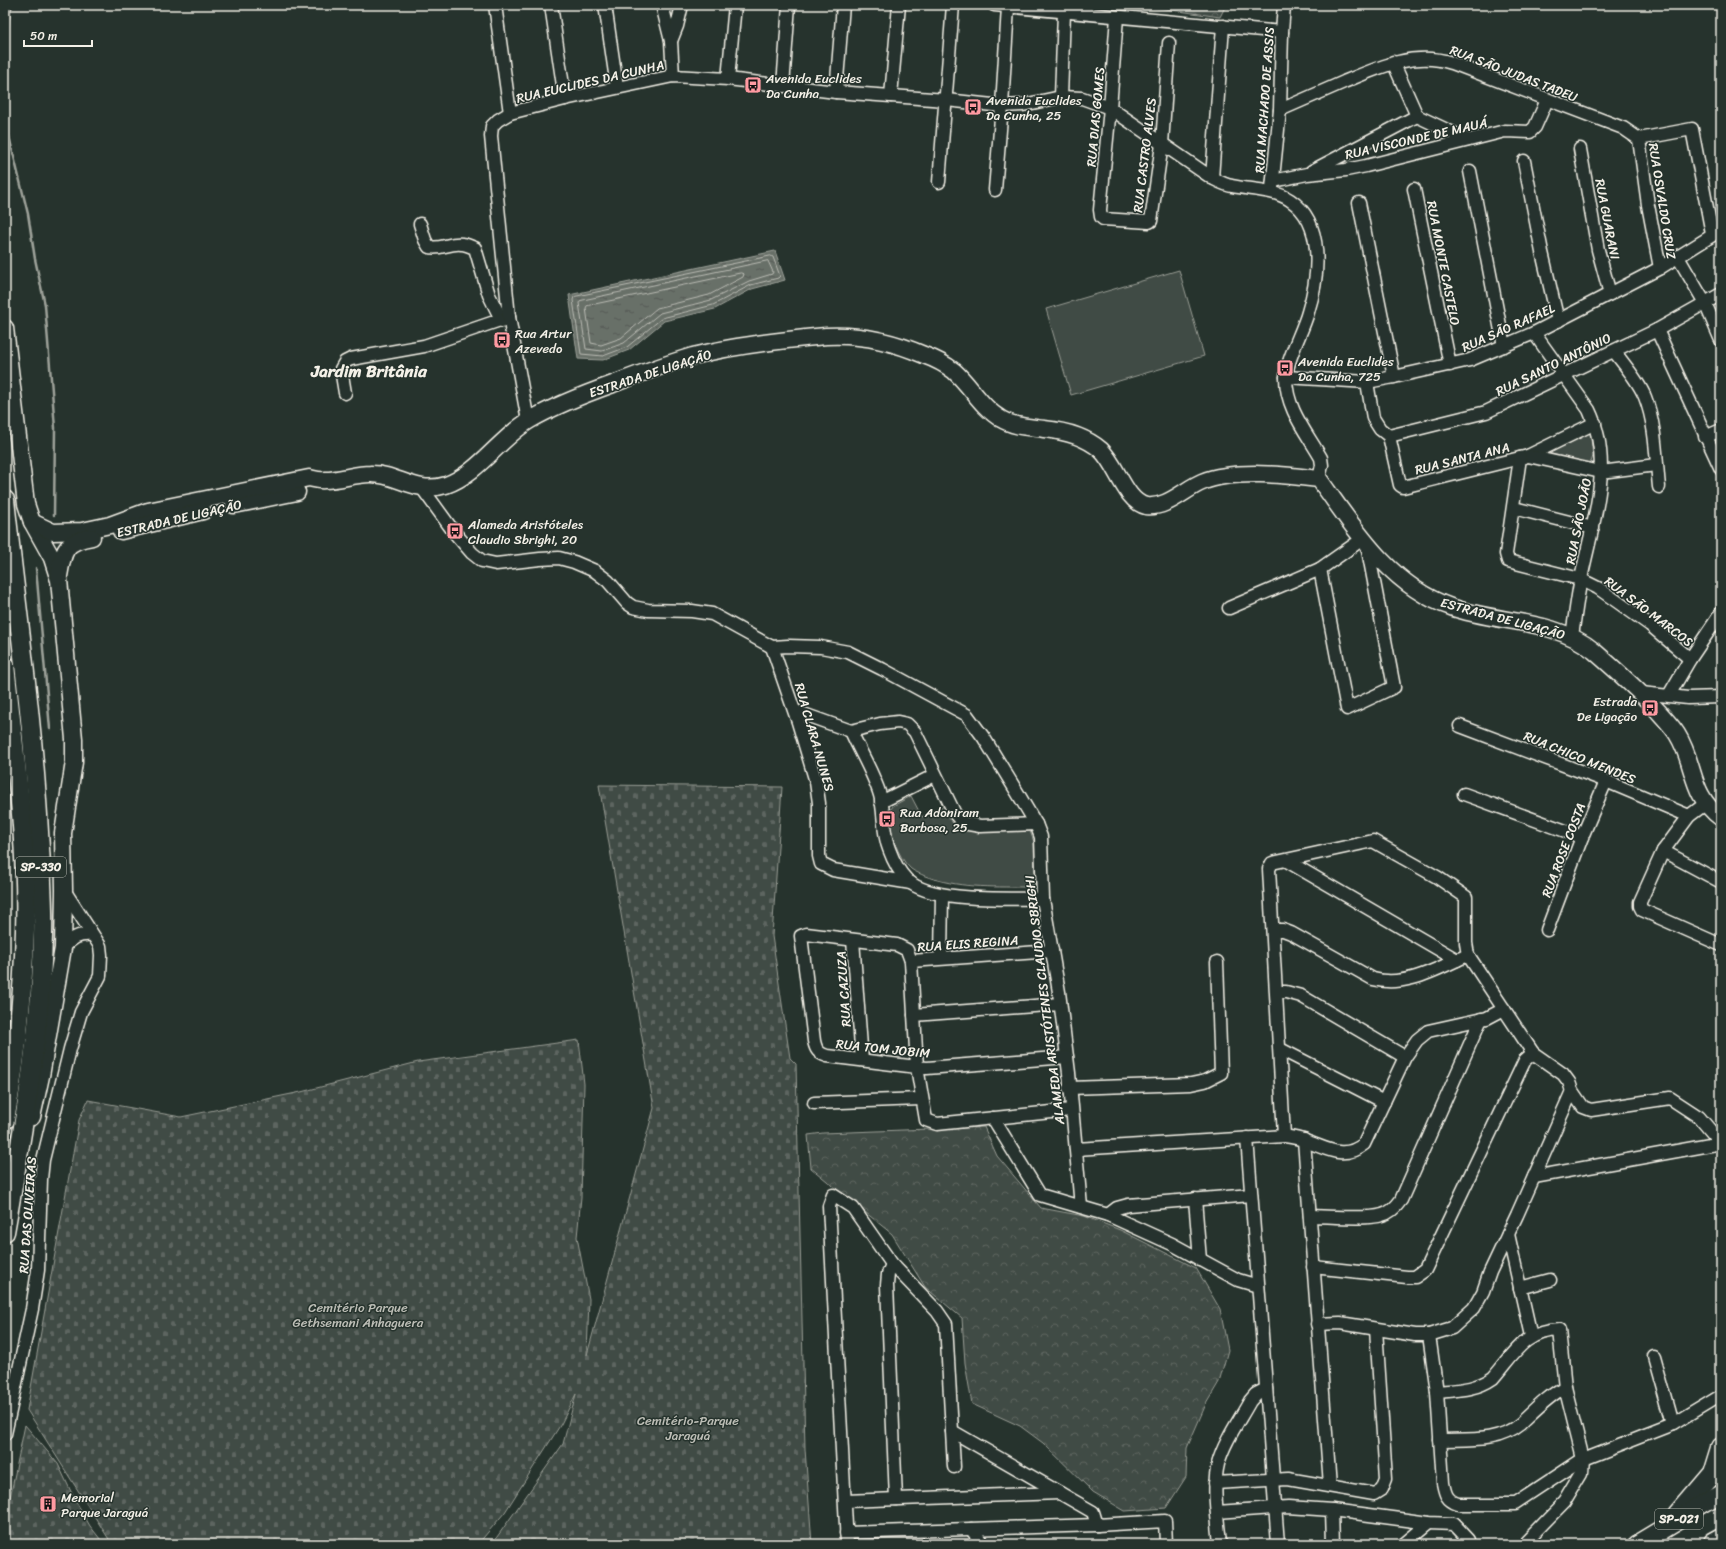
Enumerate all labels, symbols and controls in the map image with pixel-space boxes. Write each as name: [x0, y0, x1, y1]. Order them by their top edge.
scale bar: [24, 22, 92, 48]
text: 50 m: [30, 25, 57, 47]
street label: RUA MACHADO DE ASSIS: [1248, 26, 1281, 174]
street label: RUA SÃO JUDAS TADEU: [1446, 38, 1582, 109]
street label: RUA EUCLIDES DA CUNHA: [514, 53, 666, 110]
street label: RUA DIAS GOMES: [1080, 66, 1111, 168]
place label: Avenida Euclides Da Cunha: [765, 67, 863, 105]
bus stop icon: Avenida Euclides Da Cunha: [743, 75, 763, 95]
place label: Avenida Euclides Da Cunha, 25: [985, 89, 1083, 127]
street label: RUA CASTRO ALVES: [1126, 96, 1163, 214]
bus stop icon: Avenida Euclides Da Cunha, 25: [963, 97, 983, 117]
street label: RUA VISCONDE DE MAUÁ: [1343, 111, 1491, 166]
street label: RUA OSVALDO CRUZ: [1642, 141, 1683, 261]
street label: RUA GUARANI: [1588, 177, 1627, 261]
street label: RUA MONTE CASTELO: [1420, 199, 1467, 327]
street label: RUA SÃO RAFAEL: [1458, 297, 1559, 358]
place label: Rua Artur Azevedo: [514, 322, 572, 360]
street label: RUA SANTO ANTÔNIO: [1491, 326, 1615, 402]
bus stop icon: Rua Artur Azevedo: [492, 330, 512, 350]
street label: ESTRADA DE LIGAÇÃO: [586, 343, 715, 404]
place label: Avenida Euclides Da Cunha, 725: [1297, 350, 1395, 388]
district label: Jardim Britânia: [310, 356, 427, 386]
bus stop icon: Avenida Euclides Da Cunha, 725: [1275, 358, 1295, 378]
street label: RUA SANTA ANA: [1412, 436, 1512, 481]
street label: RUA SÃO JOÃO: [1559, 476, 1598, 566]
street label: ESTRADA DE LIGAÇÃO: [114, 493, 244, 544]
place label: Alameda Aristóteles Claudio Sbrighi, 20: [467, 513, 584, 551]
bus stop icon: Alameda Aristóteles Claudio Sbrighi, 20: [445, 521, 465, 541]
street label: RUA SÃO MARCOS: [1599, 570, 1698, 653]
street label: ESTRADA DE LIGAÇÃO: [1438, 591, 1568, 646]
street label: RUA CLARA NUNES: [788, 680, 841, 794]
place label: Estrada De Ligação: [1577, 690, 1637, 728]
bus stop icon: Estrada De Ligação: [1640, 698, 1660, 718]
street label: RUA CHICO MENDES: [1520, 724, 1640, 791]
street label: RUA ROSE COSTA: [1535, 800, 1592, 901]
place label: Rua Adoniram Barbosa, 25: [900, 801, 979, 839]
bus stop icon: Rua Adoniram Barbosa, 25: [877, 809, 897, 829]
road number: SP-330: [16, 857, 66, 877]
street label: ALAMEDA ARISTÓTENES CLAUDIO SBRIGHI: [1018, 874, 1071, 1127]
street label: RUA ELIS REGINA: [917, 928, 1019, 959]
street label: RUA CAZUZA: [829, 950, 858, 1028]
street label: RUA TOM JOBIM: [835, 1032, 932, 1065]
street label: RUA DAS OLIVEIRAS: [12, 1156, 43, 1274]
park label: Cemitério Parque Gethsemani Anhaguera: [293, 1296, 424, 1334]
park label: Cemitério-Parque Jaraguá: [637, 1409, 739, 1447]
place label: Memorial Parque Jaraguá: [61, 1486, 149, 1524]
building icon: Memorial Parque Jaraguá: [38, 1494, 58, 1514]
road number: SP-021: [1655, 1509, 1703, 1529]

